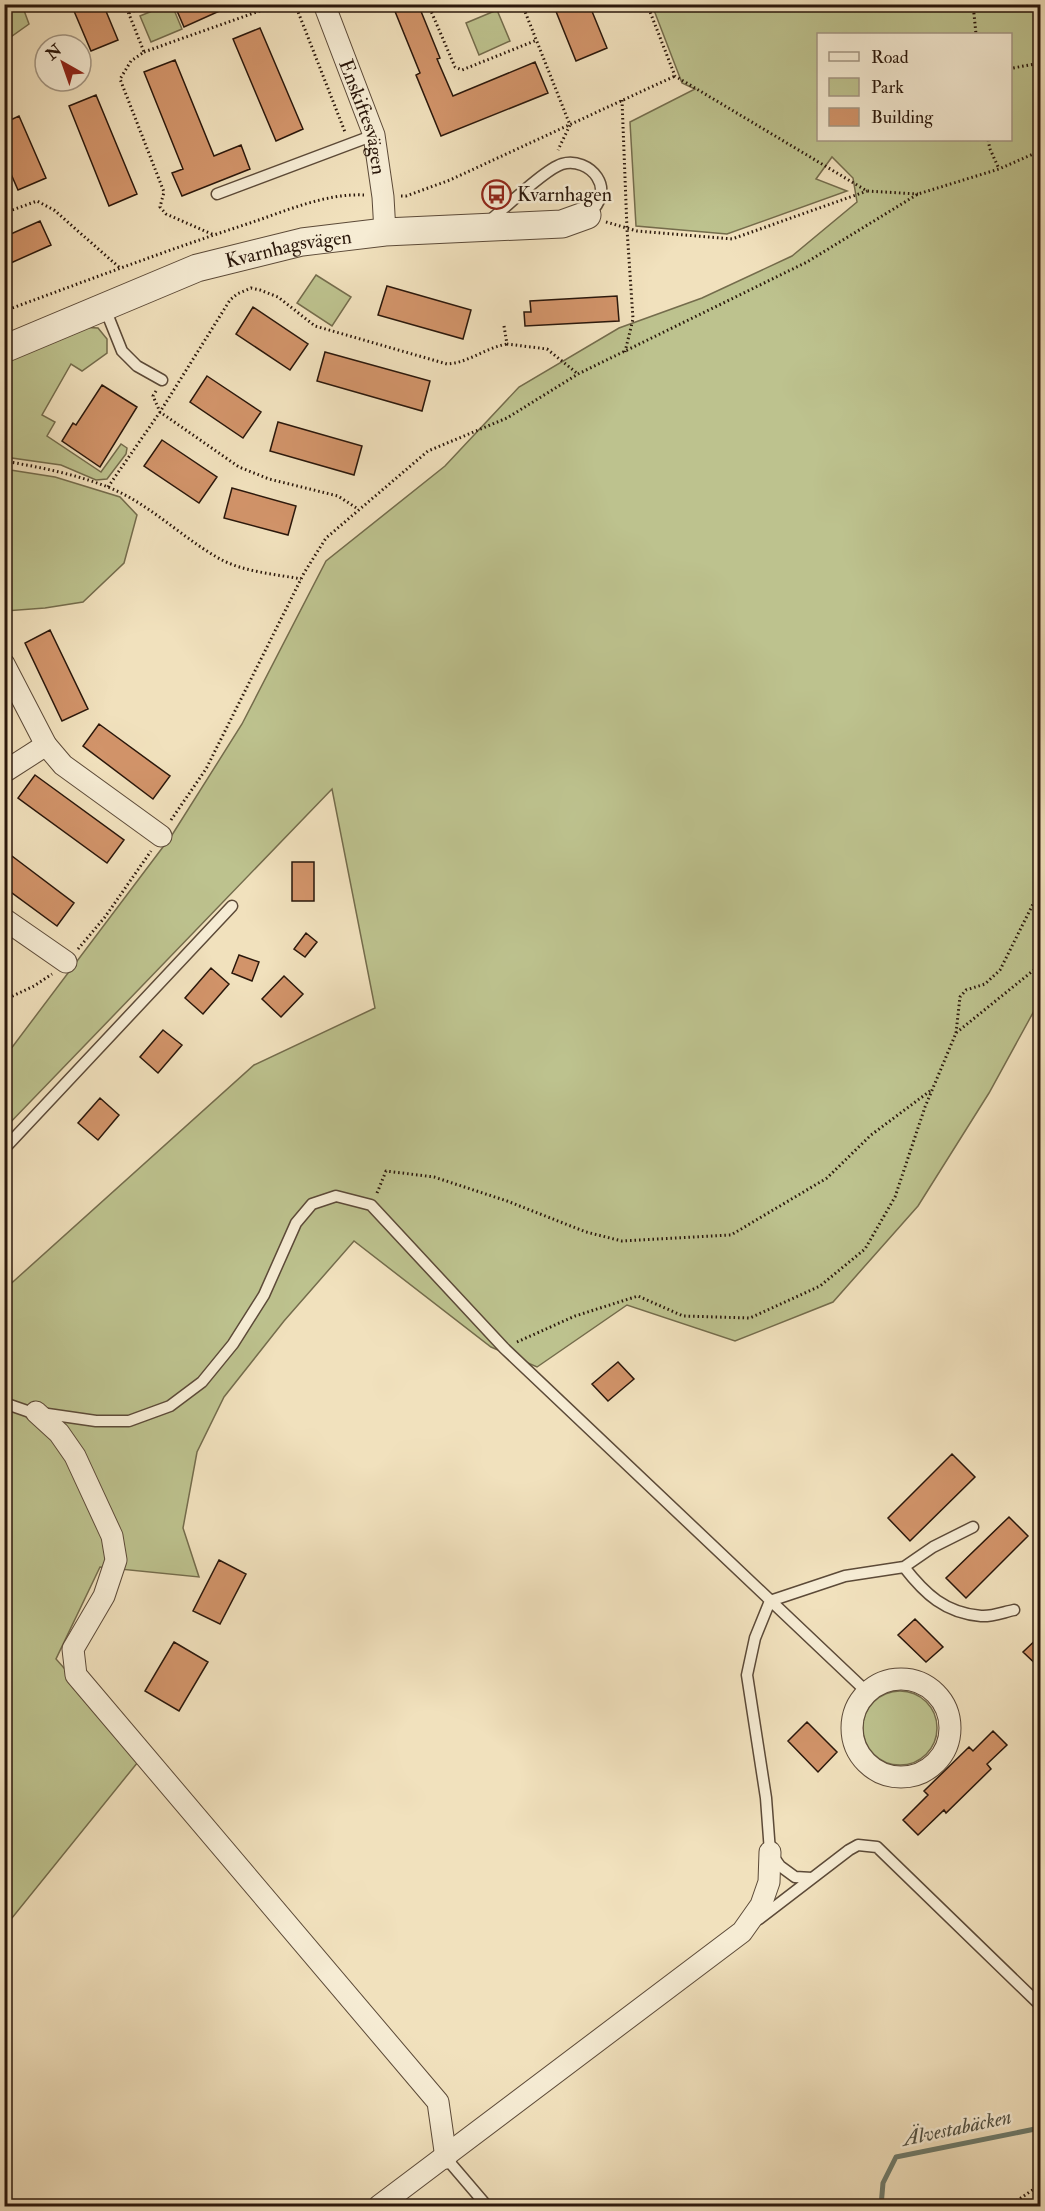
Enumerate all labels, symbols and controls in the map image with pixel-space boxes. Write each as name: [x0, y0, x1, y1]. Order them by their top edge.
north arrow: [33, 33, 93, 93]
legend: [817, 33, 1012, 141]
text: N: [41, 40, 66, 65]
text: Road: [871, 46, 909, 69]
street label: Enskiftesvägen: [334, 56, 392, 176]
text: Park: [871, 76, 904, 99]
text: Building: [871, 106, 934, 129]
bus stop icon: Kvarnhagen: [480, 178, 512, 210]
place label: Kvarnhagen: [517, 182, 612, 207]
street label: Kvarnhagsvägen: [223, 224, 353, 273]
water label: Älvestabäcken: [898, 2103, 1014, 2153]

